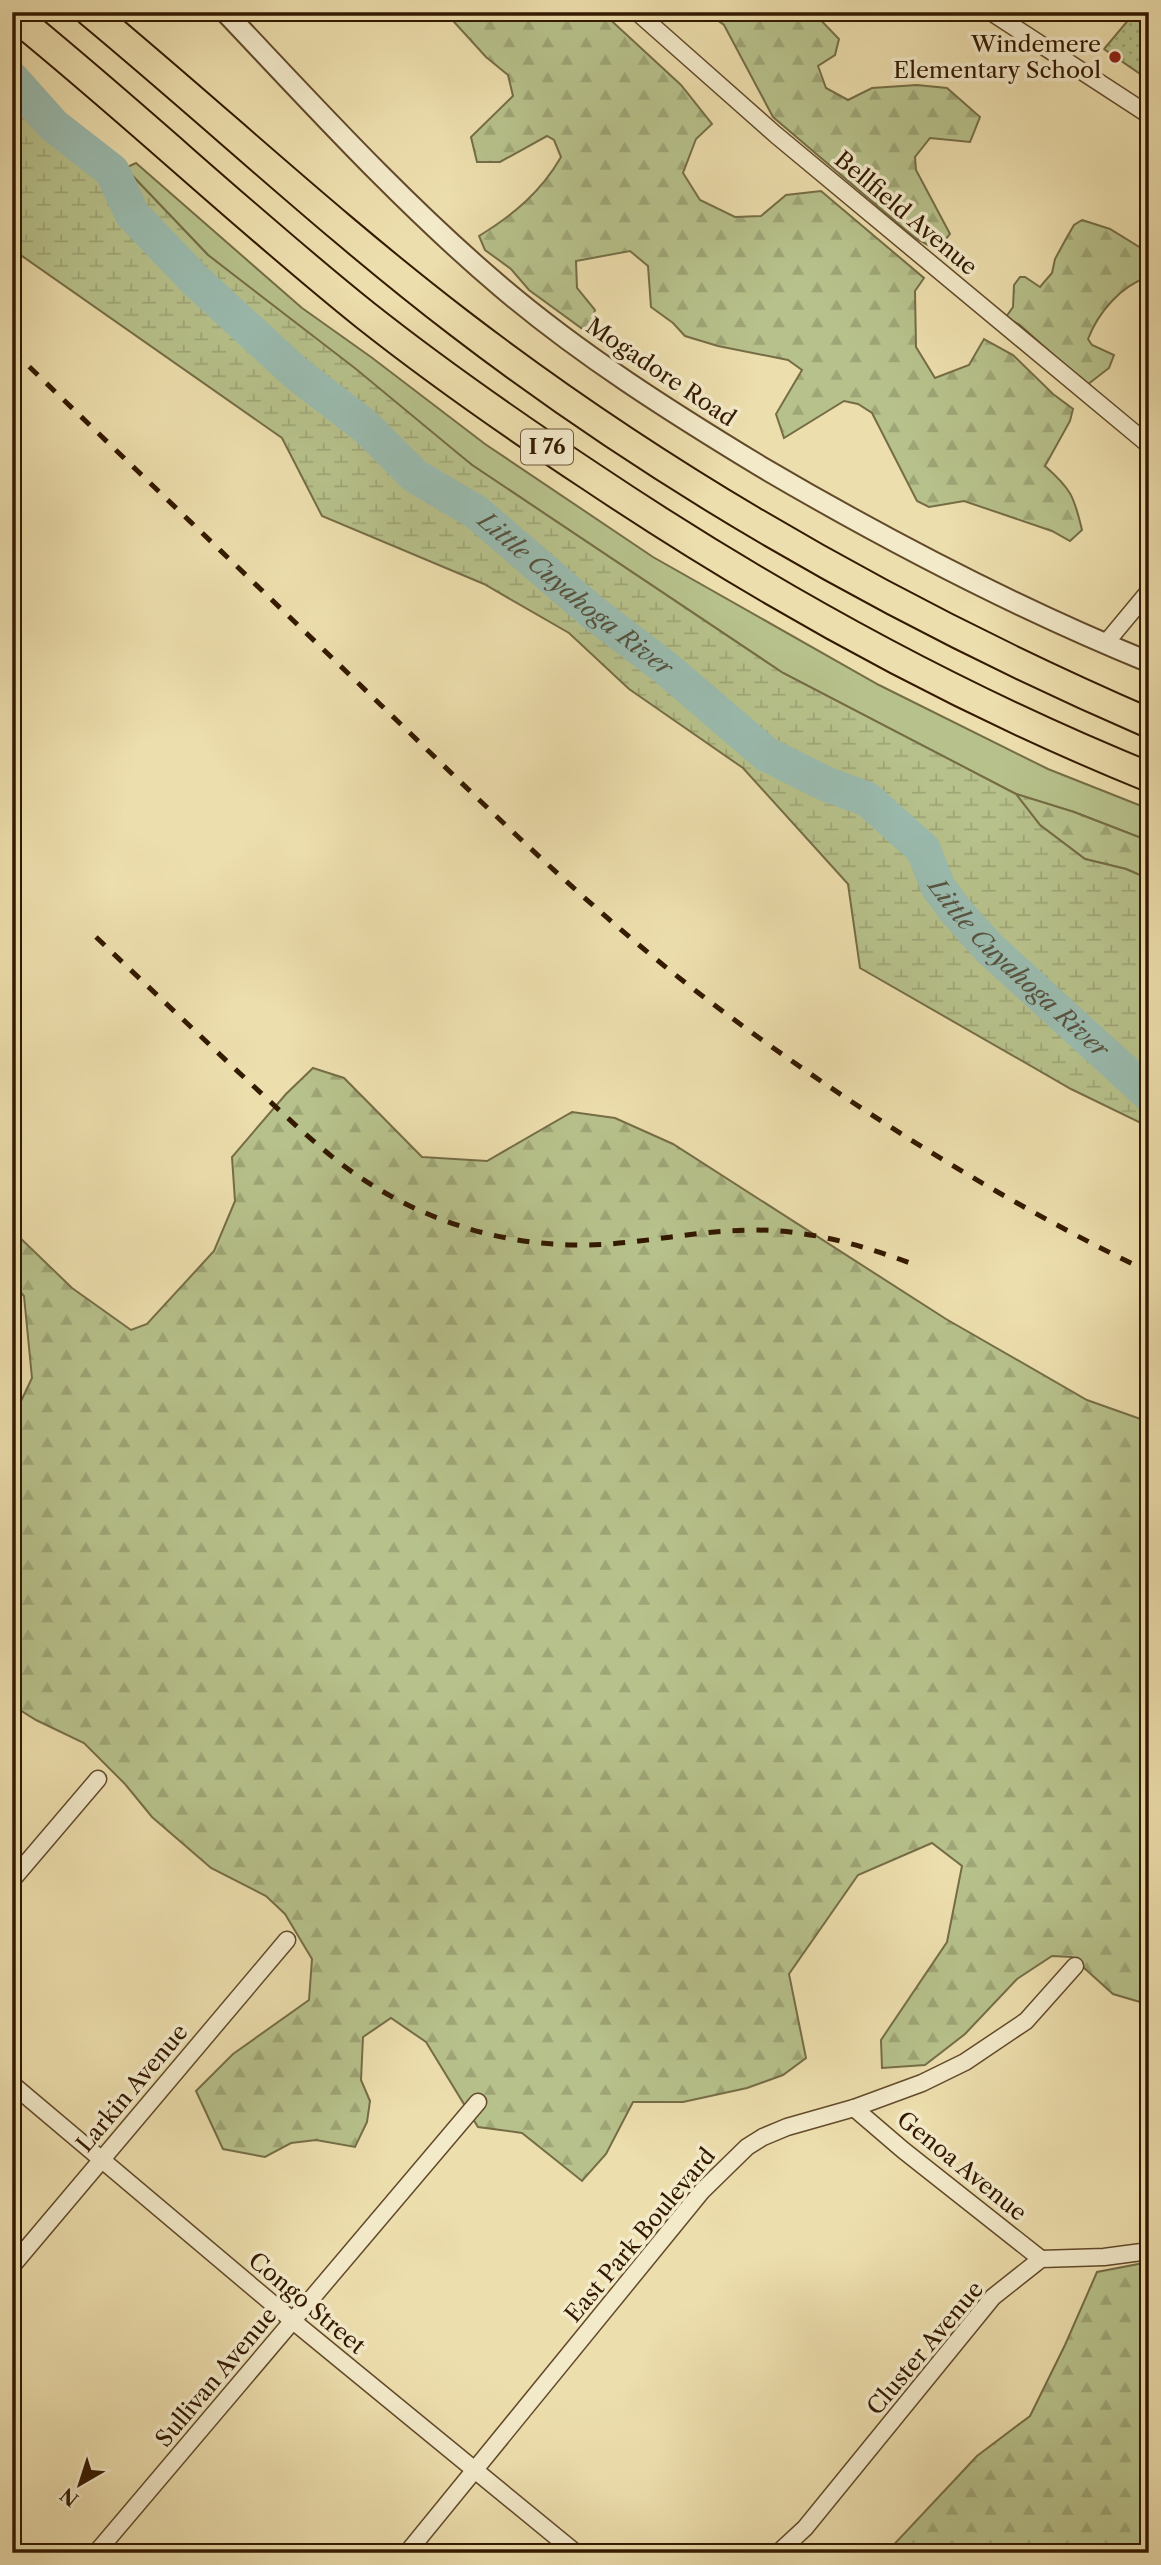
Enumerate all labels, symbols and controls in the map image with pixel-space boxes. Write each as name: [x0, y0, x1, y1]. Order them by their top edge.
place label: Windemere Elementary School: [893, 30, 1101, 84]
marker: Windemere Elementary School: [1107, 49, 1123, 65]
street label: Bellfield Avenue: [829, 145, 983, 281]
street label: Mogadore Road: [581, 312, 741, 432]
road number: I 76: [521, 430, 573, 464]
water label: Little Cuyahoga River: [471, 504, 680, 683]
water label: Little Cuyahoga River: [921, 871, 1116, 1065]
street label: Larkin Avenue: [70, 2018, 194, 2158]
street label: Genoa Avenue: [892, 2105, 1032, 2227]
street label: East Park Boulevard: [559, 2142, 721, 2328]
street label: Congo Street: [243, 2246, 371, 2360]
street label: Cluster Avenue: [861, 2275, 989, 2421]
street label: Sullivan Avenue: [149, 2301, 283, 2453]
north arrow: [46, 2450, 116, 2520]
text: N: [56, 2483, 83, 2511]

